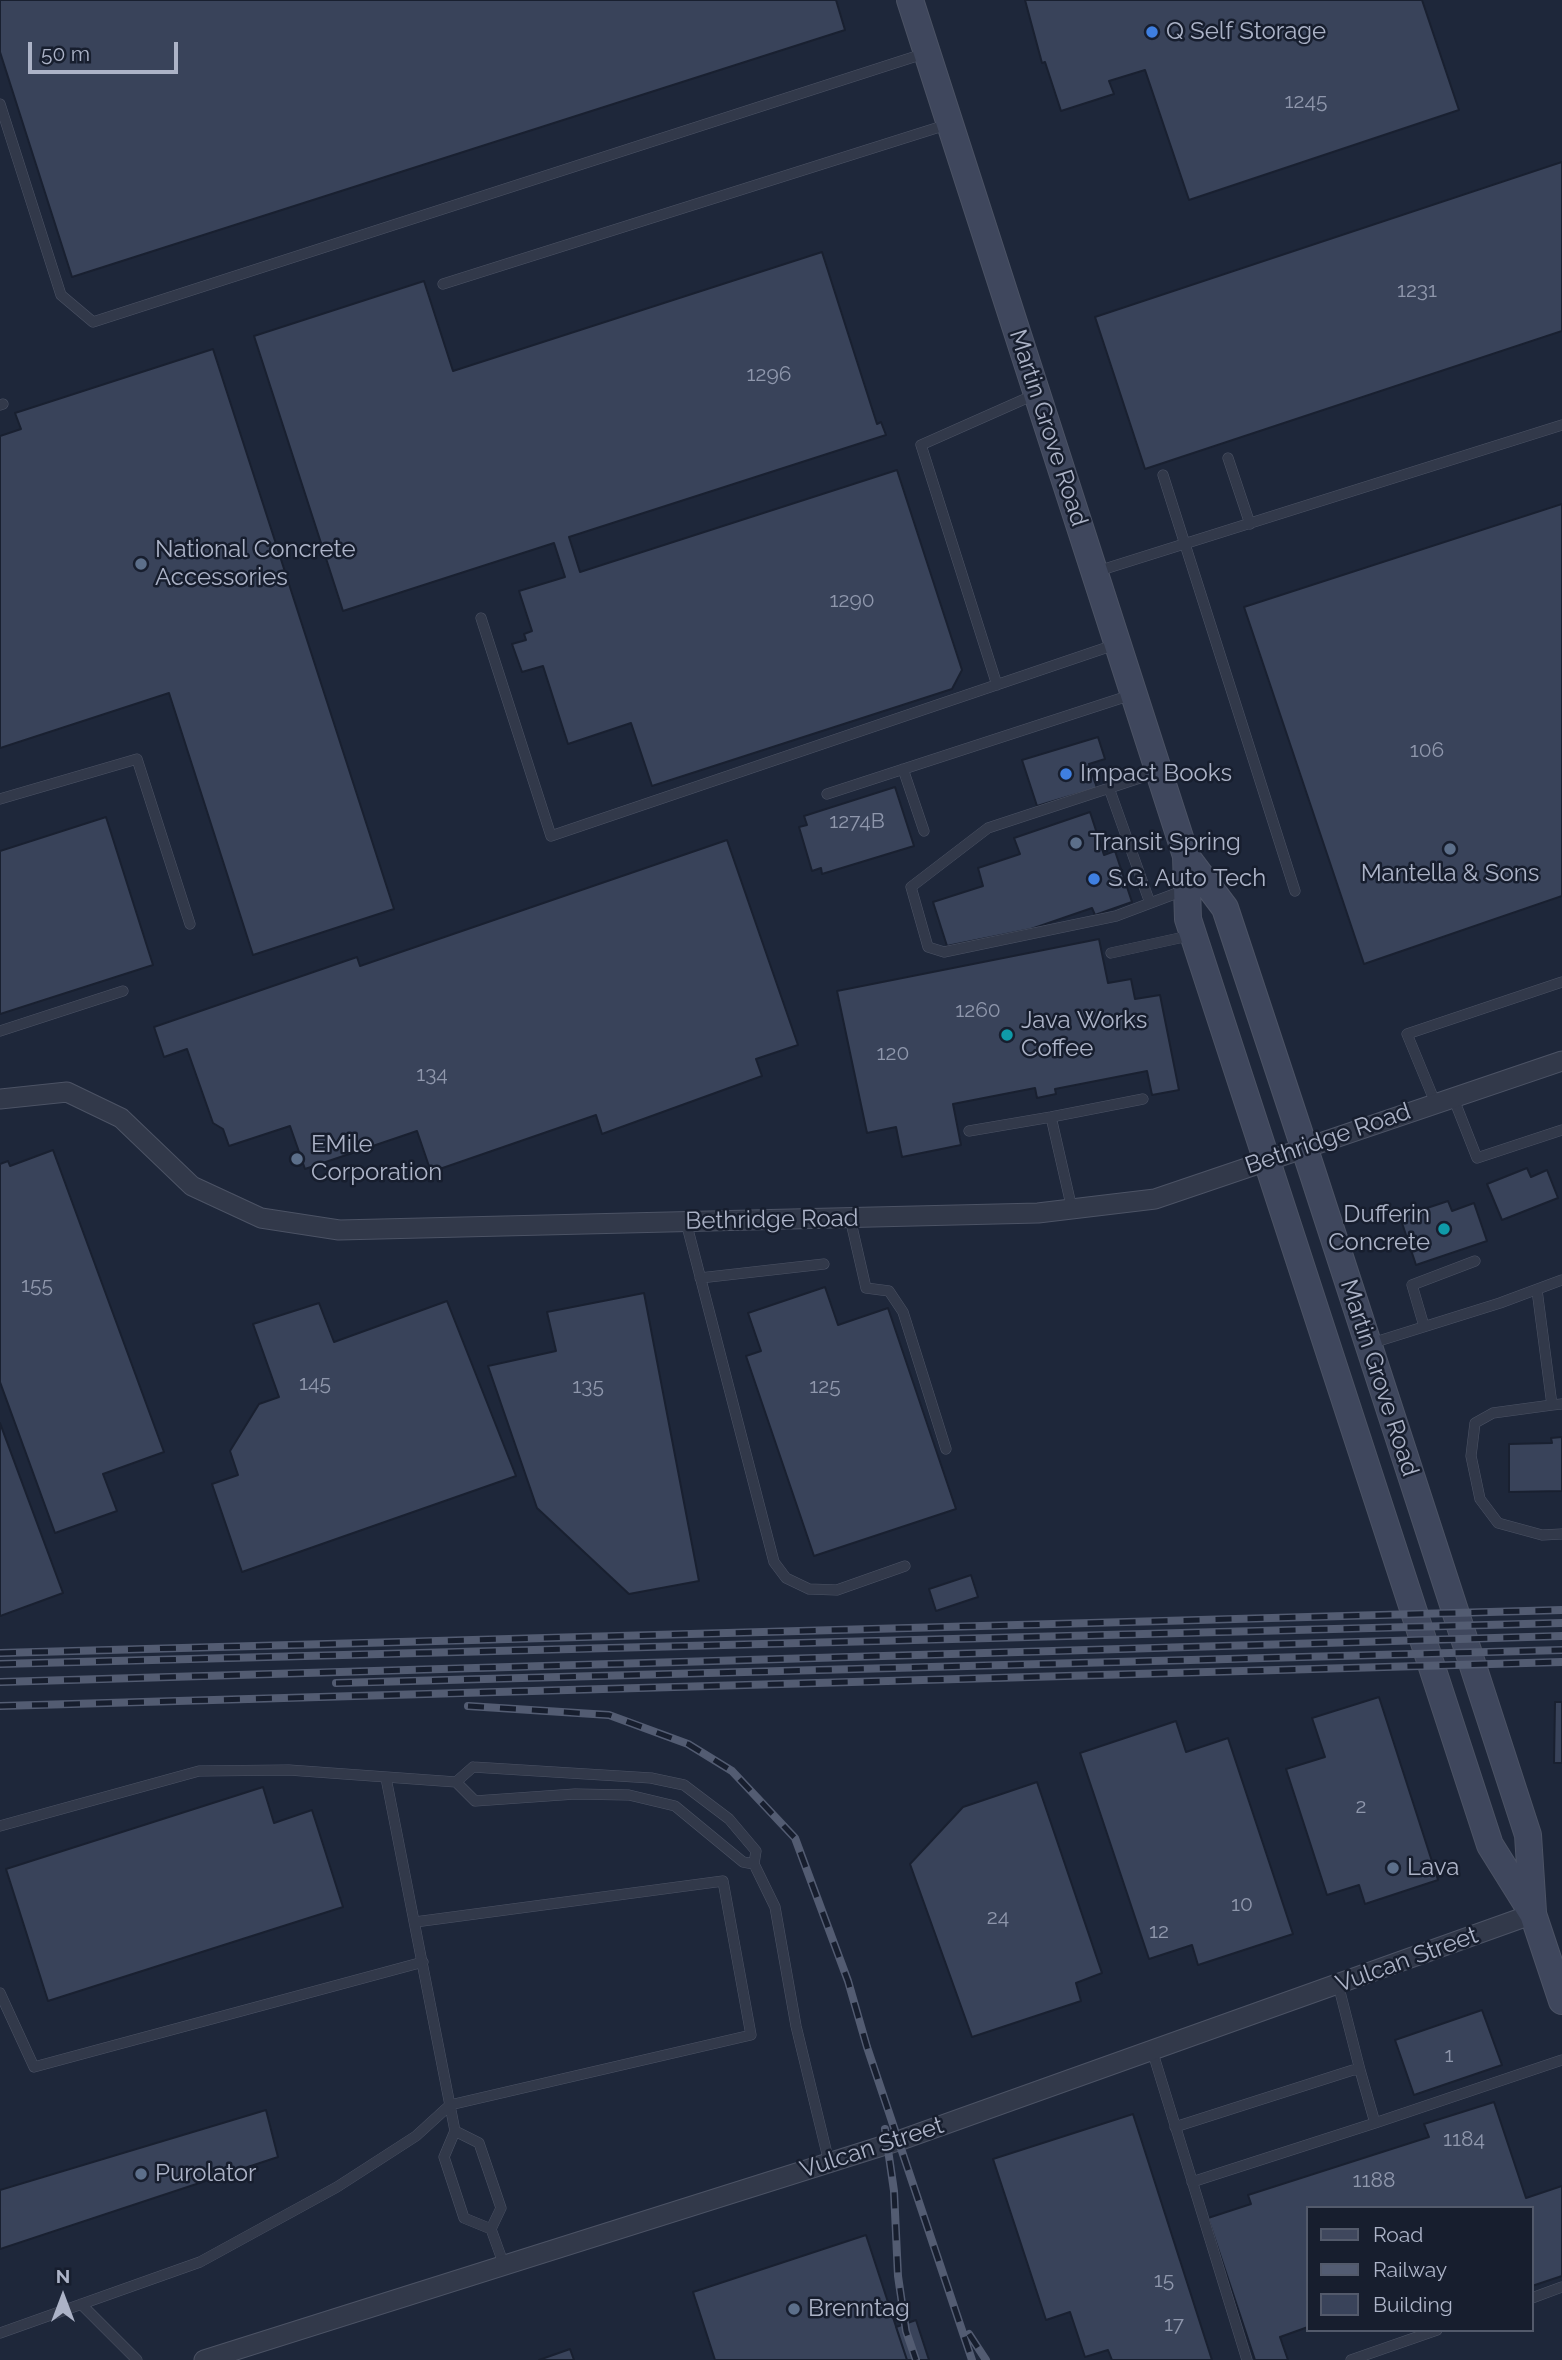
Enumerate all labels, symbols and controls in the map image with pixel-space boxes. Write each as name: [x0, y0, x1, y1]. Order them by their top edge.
place label: Q Self Storage: [1166, 18, 1326, 46]
marker: Q Self Storage: [1144, 24, 1160, 40]
scale bar: [32, 28, 182, 72]
text: 50 m: [41, 41, 90, 66]
house number: 1245: [1285, 89, 1327, 115]
house number: 1231: [1397, 278, 1437, 304]
street label: Martin Grove Road: [1003, 326, 1093, 530]
house number: 1296: [747, 362, 791, 388]
place label: National Concrete Accessories: [155, 536, 356, 592]
marker: National Concrete Accessories: [133, 556, 149, 572]
house number: 1290: [829, 588, 875, 614]
house number: 106: [1410, 738, 1444, 764]
place label: Impact Books: [1080, 760, 1232, 788]
marker: Impact Books: [1058, 766, 1074, 782]
house number: 1274B: [829, 809, 885, 835]
place label: Transit Spring: [1090, 829, 1241, 857]
marker: Transit Spring: [1068, 835, 1084, 851]
marker: Mantella & Sons: [1442, 841, 1458, 857]
place label: Mantella & Sons: [1361, 860, 1539, 888]
place label: S.G. Auto Tech: [1108, 865, 1266, 893]
marker: S.G. Auto Tech: [1086, 871, 1102, 887]
house number: 1260: [955, 998, 1001, 1024]
place label: Java Works Coffee: [1021, 1007, 1147, 1063]
marker: Java Works Coffee: [999, 1027, 1015, 1043]
house number: 120: [877, 1041, 909, 1067]
house number: 134: [416, 1062, 448, 1088]
street label: Bethridge Road: [1241, 1097, 1415, 1181]
place label: EMile Corporation: [311, 1131, 442, 1187]
marker: EMile Corporation: [289, 1151, 305, 1167]
place label: Dufferin Concrete: [1328, 1201, 1430, 1257]
street label: Bethridge Road: [685, 1204, 859, 1236]
marker: Dufferin Concrete: [1436, 1221, 1452, 1237]
house number: 155: [21, 1273, 53, 1299]
street label: Martin Grove Road: [1334, 1276, 1424, 1480]
house number: 145: [299, 1371, 331, 1397]
house number: 135: [572, 1374, 604, 1400]
house number: 125: [809, 1374, 841, 1400]
house number: 2: [1356, 1794, 1366, 1820]
place label: Lava: [1407, 1854, 1459, 1882]
marker: Lava: [1385, 1860, 1401, 1876]
house number: 10: [1231, 1892, 1253, 1918]
house number: 24: [987, 1905, 1009, 1931]
house number: 12: [1149, 1919, 1169, 1945]
street label: Vulcan Street: [1332, 1921, 1482, 1999]
house number: 1: [1445, 2043, 1453, 2069]
street label: Vulcan Street: [797, 2111, 947, 2185]
house number: 1184: [1443, 2127, 1485, 2153]
place label: Purolator: [155, 2160, 257, 2188]
marker: Purolator: [133, 2166, 149, 2182]
house number: 1188: [1353, 2168, 1395, 2194]
legend: [1306, 2206, 1534, 2332]
text: Road: [1373, 2222, 1423, 2247]
text: Railway: [1373, 2257, 1447, 2282]
north arrow: [28, 2262, 98, 2332]
text: N: [56, 2265, 70, 2287]
house number: 15: [1154, 2268, 1174, 2294]
text: Building: [1373, 2292, 1453, 2317]
place label: Brenntag: [808, 2295, 910, 2323]
marker: Brenntag: [786, 2301, 802, 2317]
house number: 17: [1164, 2312, 1184, 2338]

